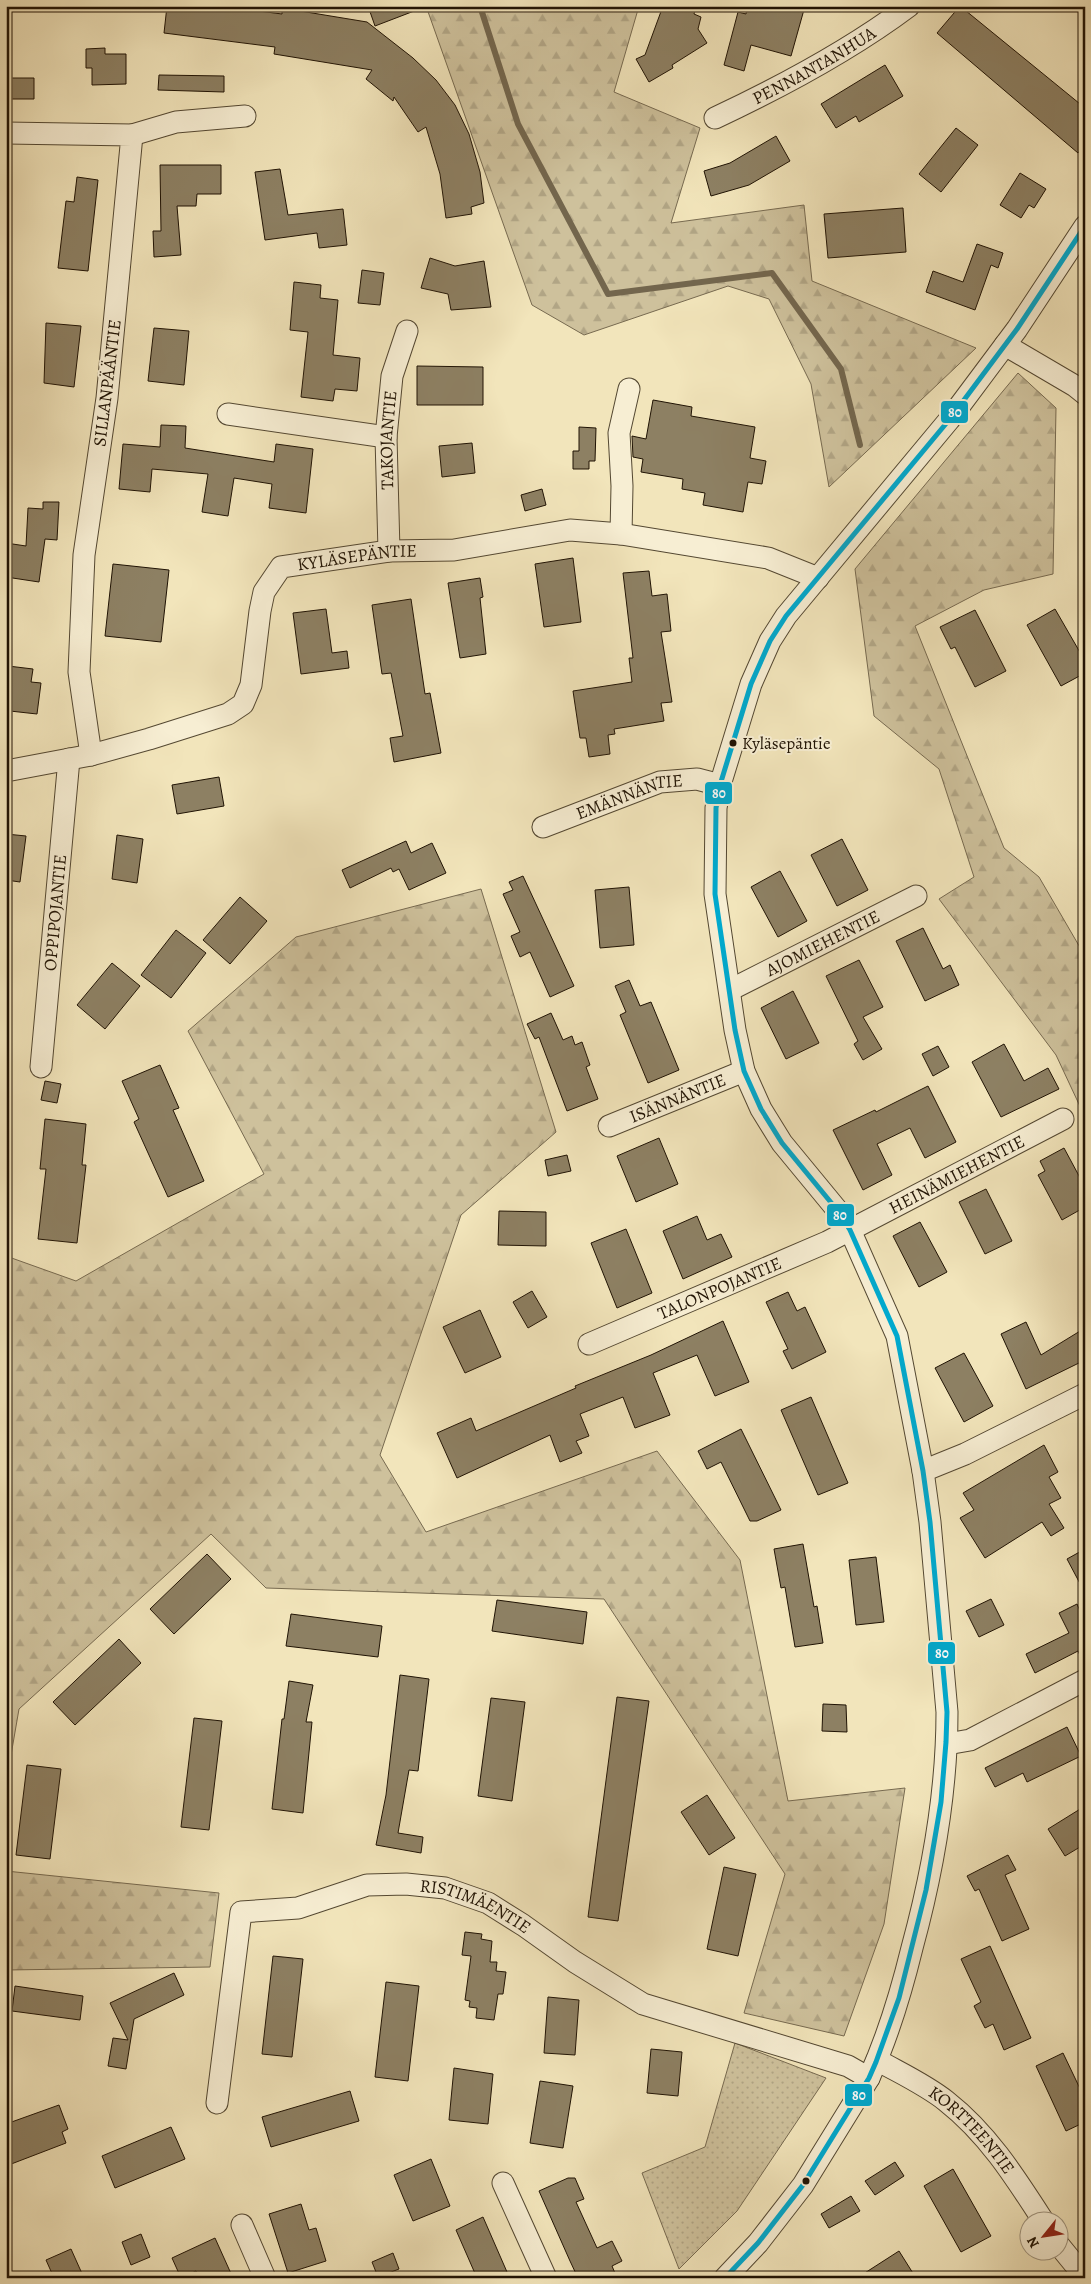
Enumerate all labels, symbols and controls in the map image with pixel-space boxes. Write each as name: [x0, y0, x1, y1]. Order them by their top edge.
street label: PENNANTANHUA: [748, 21, 881, 110]
street label: SILLANPÄÄNTIE: [87, 318, 127, 448]
street label: TAKOJANTIE: [374, 390, 402, 490]
line badge: 80: [940, 400, 969, 424]
text: 80: [948, 403, 962, 422]
street label: KYLÄSEPÄNTIE: [295, 539, 417, 576]
place label: Kyläsepäntie: [742, 732, 831, 755]
marker: Kyläsepäntie: [728, 738, 738, 748]
street label: EMÄNNÄNTIE: [572, 768, 684, 825]
line badge: 80: [704, 781, 733, 805]
text: 80: [712, 784, 726, 803]
street label: OPPIPOJANTIE: [38, 853, 72, 972]
street label: AJOMIEHENTIE: [761, 904, 884, 982]
street label: ISÄNNÄNTIE: [626, 1068, 729, 1129]
street label: HEINÄMIEHENTIE: [884, 1129, 1029, 1220]
line badge: 80: [826, 1203, 855, 1227]
text: 80: [833, 1206, 847, 1225]
street label: TALONPOJANTIE: [654, 1251, 785, 1325]
line badge: 80: [927, 1641, 956, 1665]
text: 80: [935, 1644, 949, 1663]
street label: RISTIMÄENTIE: [419, 1873, 536, 1939]
street label: KORTTEENTIE: [924, 2080, 1020, 2179]
line badge: 80: [844, 2083, 873, 2107]
text: 80: [852, 2086, 866, 2105]
unlabelled marker: [801, 2176, 811, 2186]
north arrow: [1018, 2212, 1068, 2262]
text: N: [1022, 2233, 1044, 2251]

